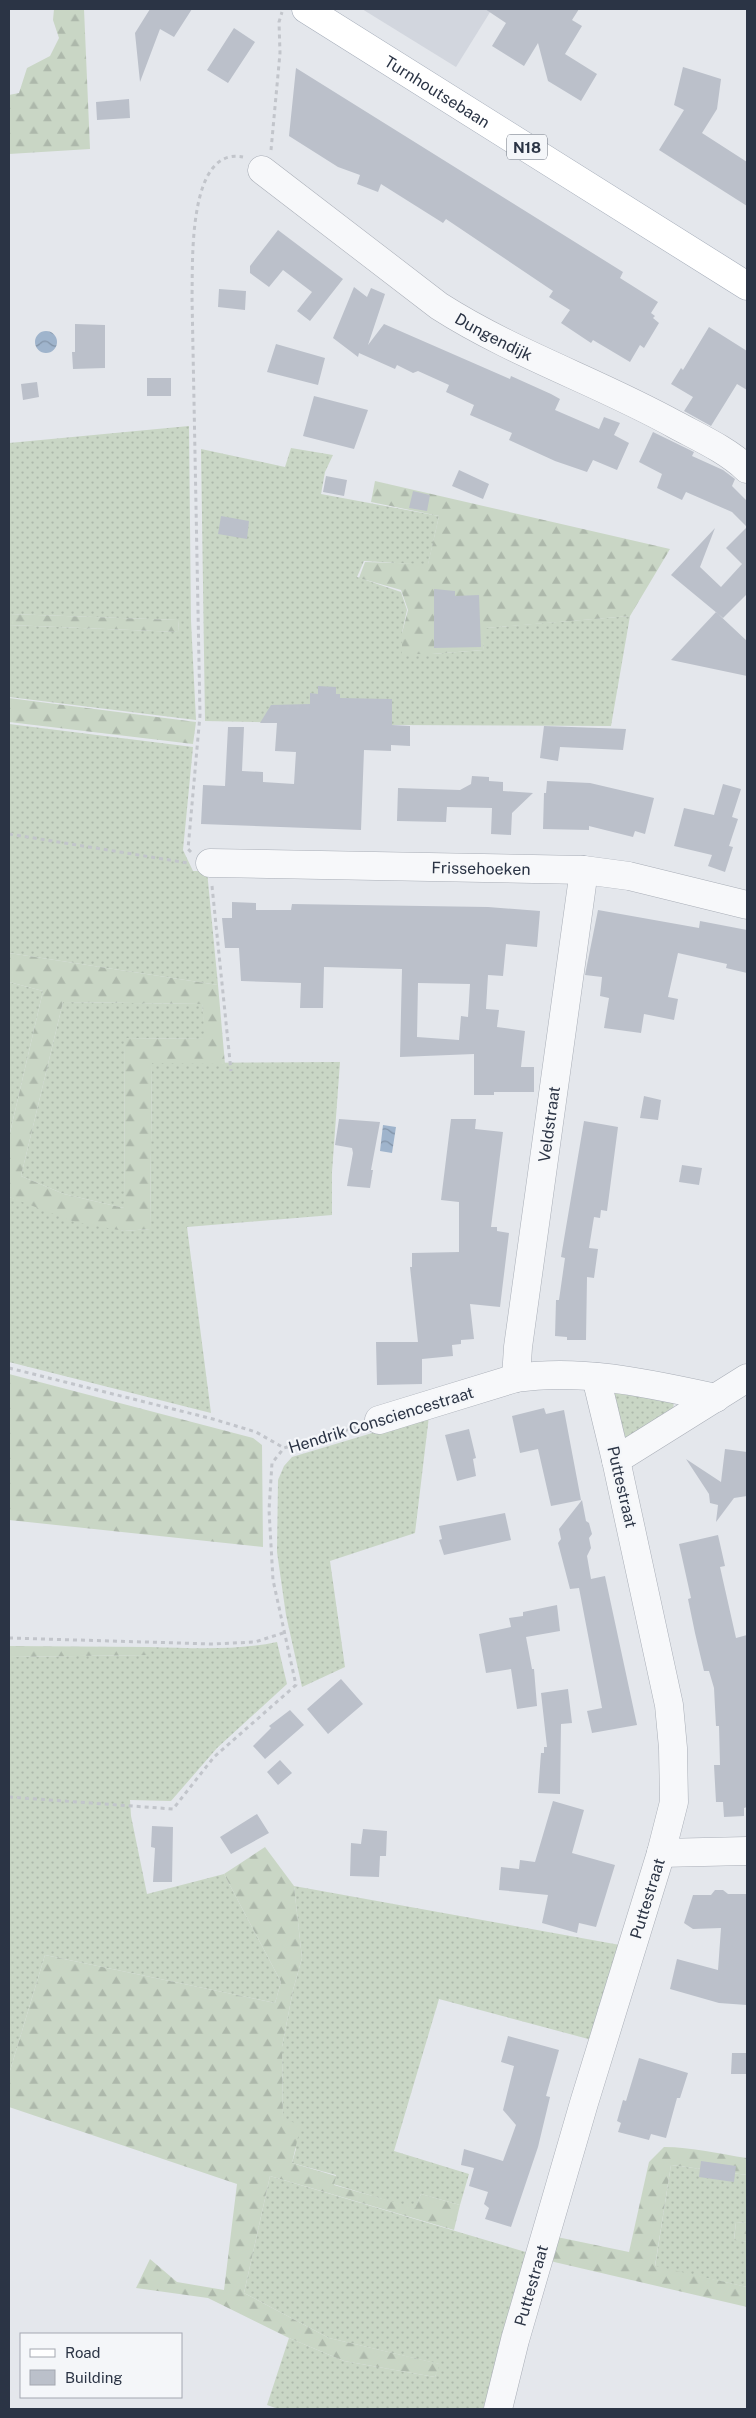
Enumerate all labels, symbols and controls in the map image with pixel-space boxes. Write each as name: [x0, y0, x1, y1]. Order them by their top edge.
street label: Turnhoutsebaan: [381, 51, 493, 132]
road number: N18: [507, 134, 547, 160]
street label: Dungendijk: [452, 309, 536, 364]
street label: Frissehoeken: [431, 858, 531, 878]
street label: Veldstraat: [534, 1085, 564, 1164]
street label: Hendrik Consciencestraat: [286, 1383, 476, 1457]
street label: Puttestraat: [603, 1444, 641, 1530]
street label: Puttestraat: [626, 1856, 668, 1941]
street label: Puttestraat: [510, 2243, 552, 2328]
legend: [20, 2333, 182, 2398]
text: Road: [65, 2344, 101, 2361]
text: Building: [65, 2369, 123, 2386]

